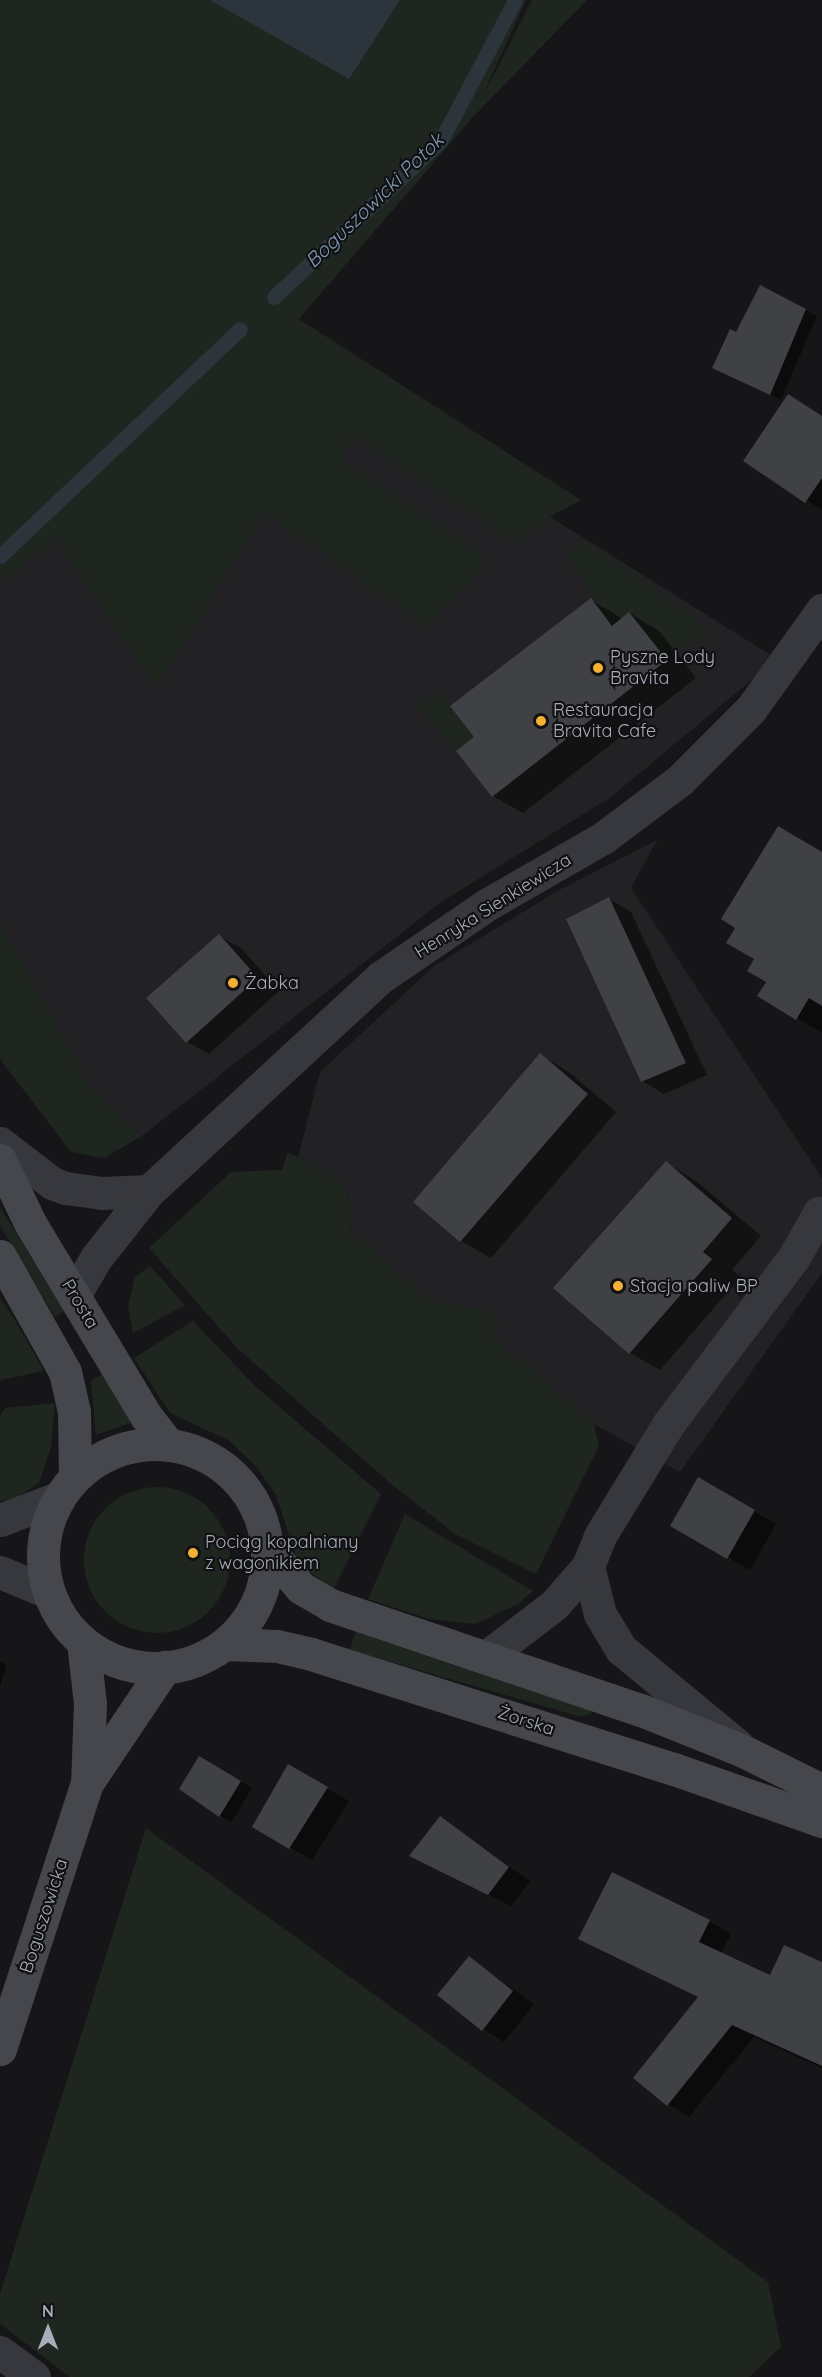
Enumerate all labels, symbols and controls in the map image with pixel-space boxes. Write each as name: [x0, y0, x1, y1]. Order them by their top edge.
water label: Boguszowicki Potok: [300, 128, 448, 272]
place label: Pyszne Lody Bravita: [610, 647, 715, 690]
marker: Pyszne Lody Bravita: [591, 661, 605, 675]
place label: Restauracja Bravita Cafe: [553, 700, 656, 742]
marker: Restauracja Bravita Cafe: [534, 714, 548, 728]
street label: Henryka Sienkiewicza: [411, 849, 575, 963]
place label: Żabka: [245, 972, 299, 994]
marker: Żabka: [226, 976, 240, 990]
street label: Prosta: [57, 1275, 103, 1333]
place label: Stacja paliw BP: [630, 1275, 758, 1297]
marker: Stacja paliw BP: [611, 1279, 625, 1293]
place label: Pociąg kopalniany z wagonikiem: [205, 1532, 358, 1574]
marker: Pociąg kopalniany z wagonikiem: [186, 1546, 200, 1560]
street label: Żorska: [495, 1702, 557, 1740]
street label: Boguszowicka: [15, 1856, 73, 1976]
north arrow: [18, 2299, 78, 2359]
text: N: [42, 2301, 54, 2321]

